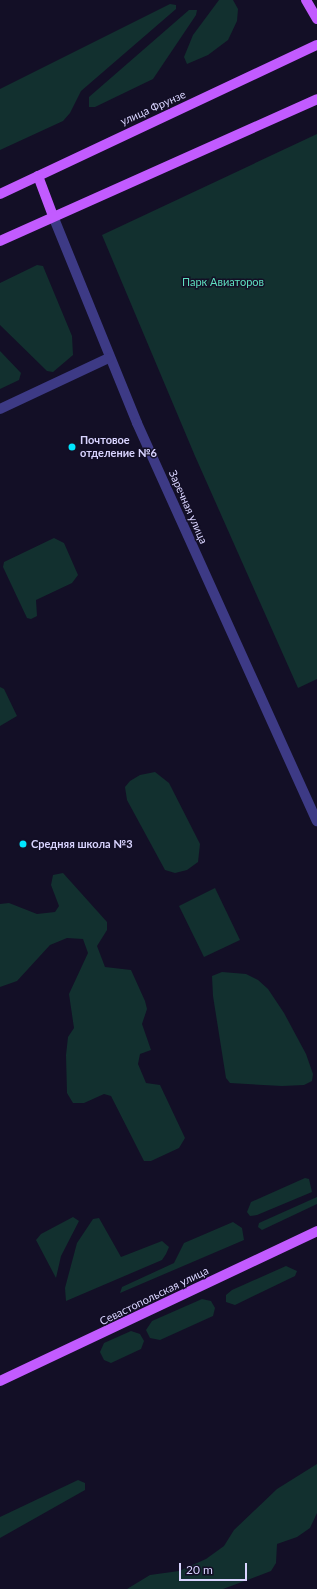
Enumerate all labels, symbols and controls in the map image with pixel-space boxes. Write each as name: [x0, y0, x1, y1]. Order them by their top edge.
street label: улица Фрунзе: [118, 88, 188, 128]
park label: Парк Авиаторов: [182, 275, 264, 289]
place label: Почтовое отделение №6: [80, 434, 157, 460]
marker: Почтовое отделение №6: [67, 442, 77, 452]
street label: Заречная улица: [166, 468, 210, 546]
place label: Средняя школа №3: [31, 837, 133, 851]
marker: Средняя школа №3: [18, 839, 28, 849]
street label: Севастопольская улица: [97, 1264, 211, 1328]
scale bar: [181, 1555, 249, 1581]
text: 20 m: [186, 1562, 213, 1577]

